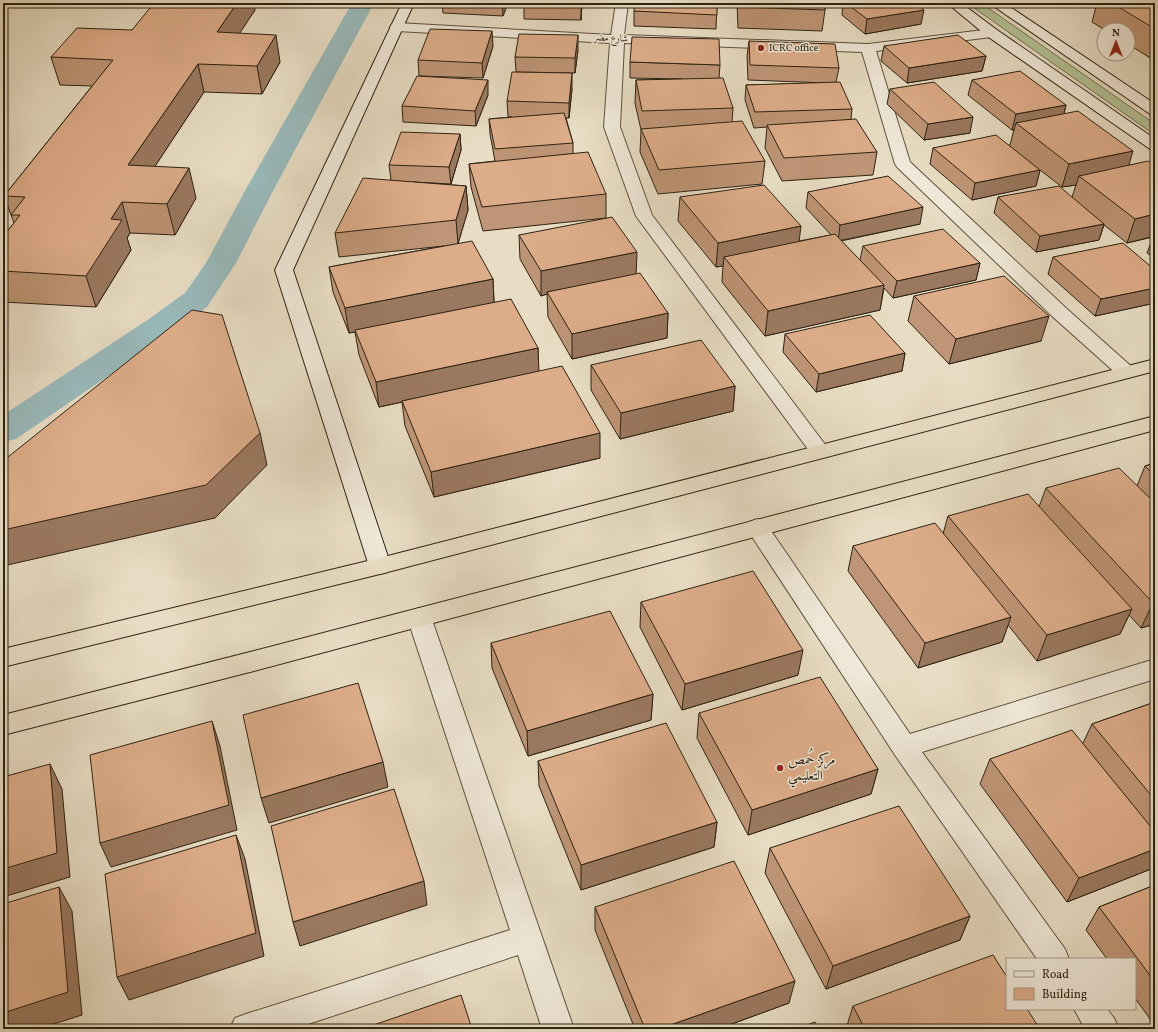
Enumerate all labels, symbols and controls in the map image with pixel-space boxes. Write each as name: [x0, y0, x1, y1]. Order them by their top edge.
north arrow: [1096, 22, 1136, 62]
text: N: [1112, 26, 1120, 41]
street label: شارع مضر: [593, 30, 629, 48]
place label: ICRC office: [769, 41, 819, 55]
marker: ICRC office: [756, 43, 766, 53]
place label: مركز حُمص التعليمي: [788, 747, 836, 788]
marker: مركز حُمص التعليمي: [775, 763, 785, 773]
legend: [1006, 958, 1136, 1010]
text: Road: [1042, 967, 1069, 983]
text: Building: [1042, 987, 1087, 1003]

